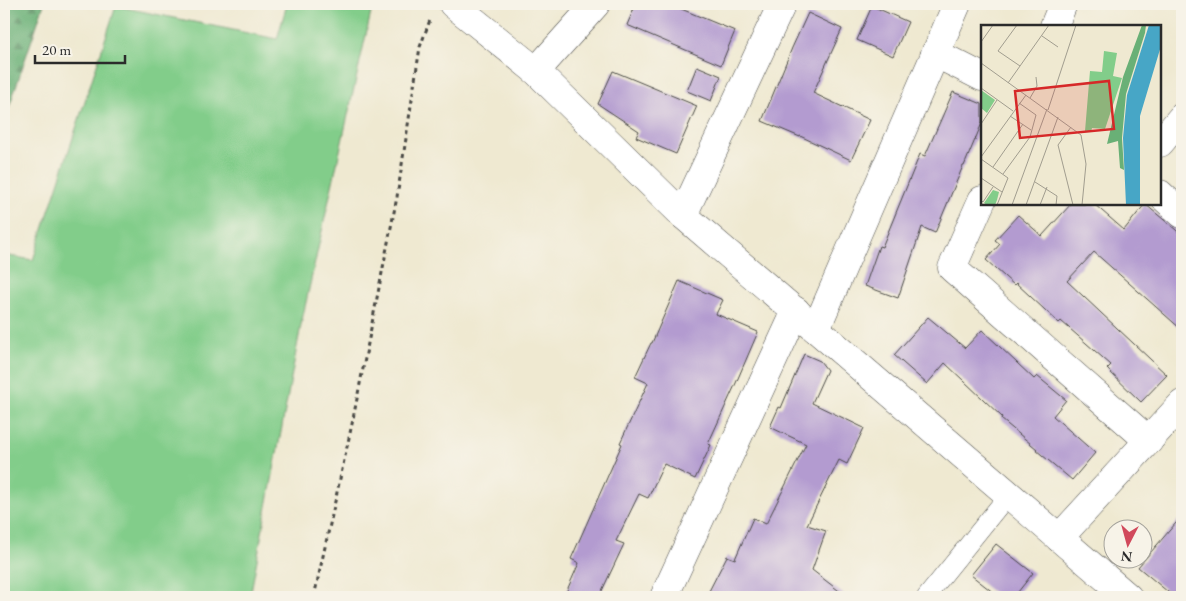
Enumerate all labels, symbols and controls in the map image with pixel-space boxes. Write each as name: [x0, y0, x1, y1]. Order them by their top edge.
inset map: [981, 25, 1161, 205]
scale bar: [35, 32, 125, 64]
text: 20 m: [42, 40, 71, 59]
north arrow: [1104, 518, 1154, 568]
text: N: [1119, 547, 1133, 566]

